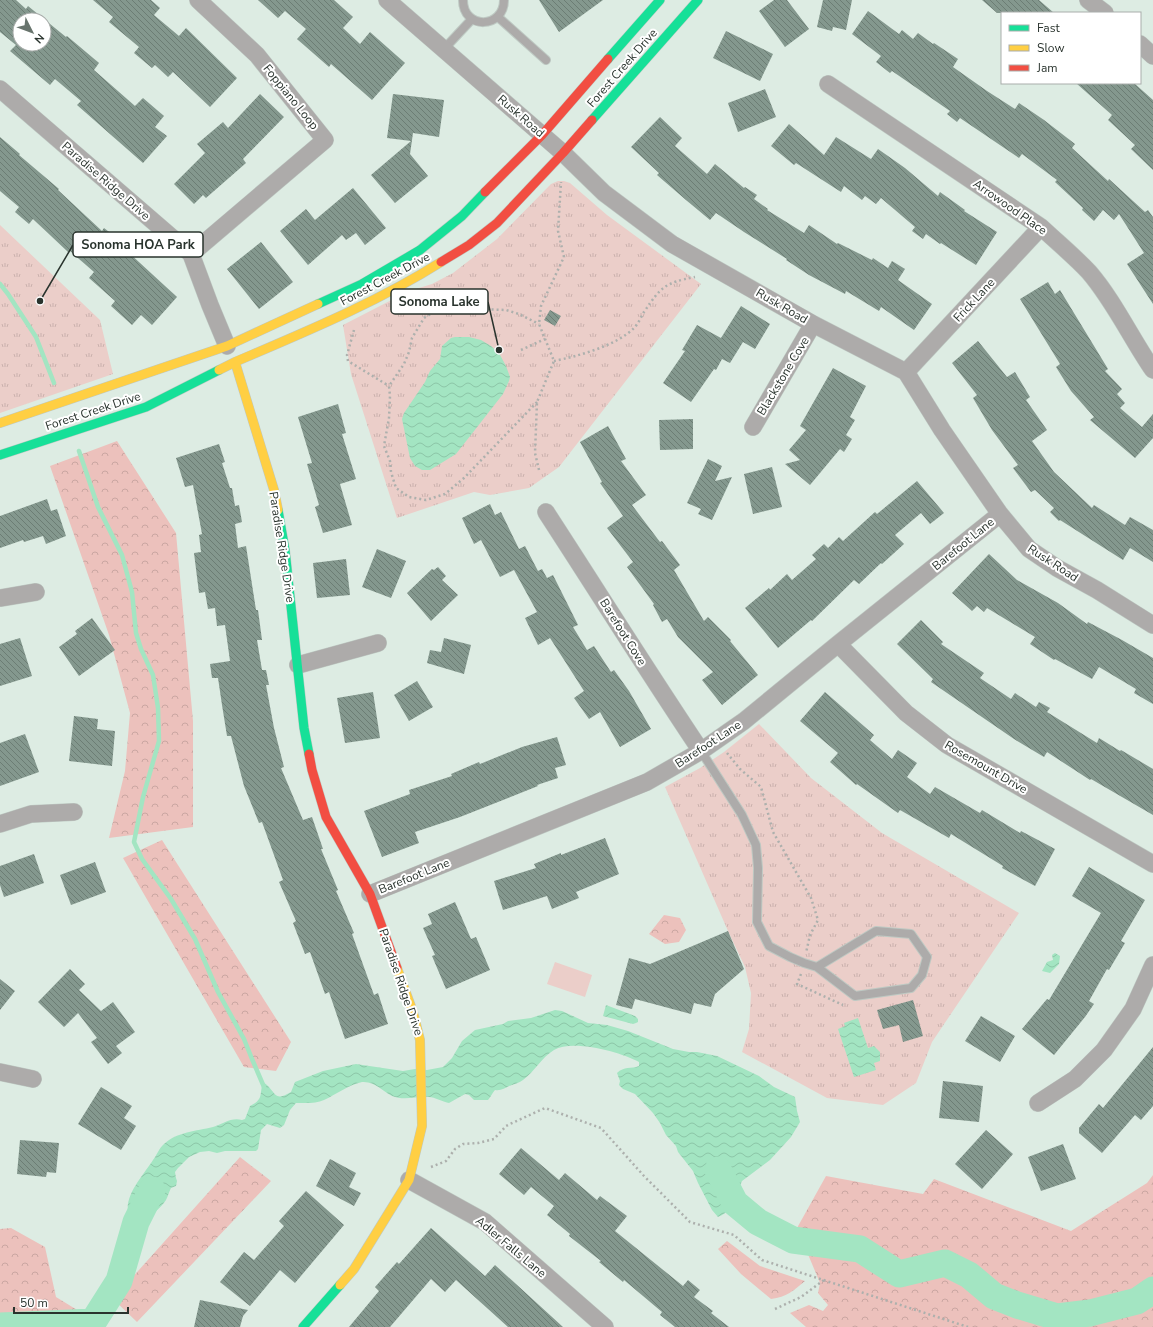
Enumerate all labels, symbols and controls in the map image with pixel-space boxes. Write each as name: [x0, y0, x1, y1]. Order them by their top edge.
north arrow: [12, 12, 52, 52]
legend: [1001, 12, 1141, 84]
text: Fast: [1037, 20, 1060, 36]
street label: Forest Creek Drive: [583, 25, 661, 111]
text: N: [31, 30, 47, 46]
text: Slow: [1037, 40, 1065, 56]
text: Jam: [1036, 60, 1058, 76]
street label: Foppiano Loop: [260, 61, 322, 133]
street label: Rusk Road: [494, 91, 548, 141]
street label: Paradise Ridge Drive: [58, 138, 154, 224]
street label: Arrowood Place: [970, 176, 1050, 238]
callout: Sonoma HOA Park: [73, 232, 203, 257]
text: Sonoma HOA Park: [81, 236, 196, 254]
street label: Forest Creek Drive: [337, 249, 433, 309]
street label: Frick Lane: [950, 275, 998, 325]
street label: Rusk Road: [753, 285, 811, 327]
callout: Sonoma Lake: [391, 289, 488, 314]
text: Sonoma Lake: [398, 293, 480, 311]
street label: Blackstone Cove: [753, 334, 813, 418]
street label: Forest Creek Drive: [43, 388, 143, 434]
street label: Paradise Ridge Drive: [265, 490, 299, 604]
street label: Barefoot Lane: [929, 514, 997, 574]
street label: Rusk Road: [1025, 541, 1081, 585]
street label: Barefoot Cove: [596, 595, 650, 669]
street label: Barefoot Lane: [672, 717, 744, 771]
street label: Rosemount Drive: [942, 737, 1030, 797]
street label: Barefoot Lane: [376, 854, 452, 898]
street label: Paradise Ridge Drive: [375, 926, 427, 1038]
street label: Adler Falls Lane: [472, 1213, 550, 1281]
scale bar: [14, 1289, 128, 1315]
text: 50 m: [20, 1295, 48, 1311]

